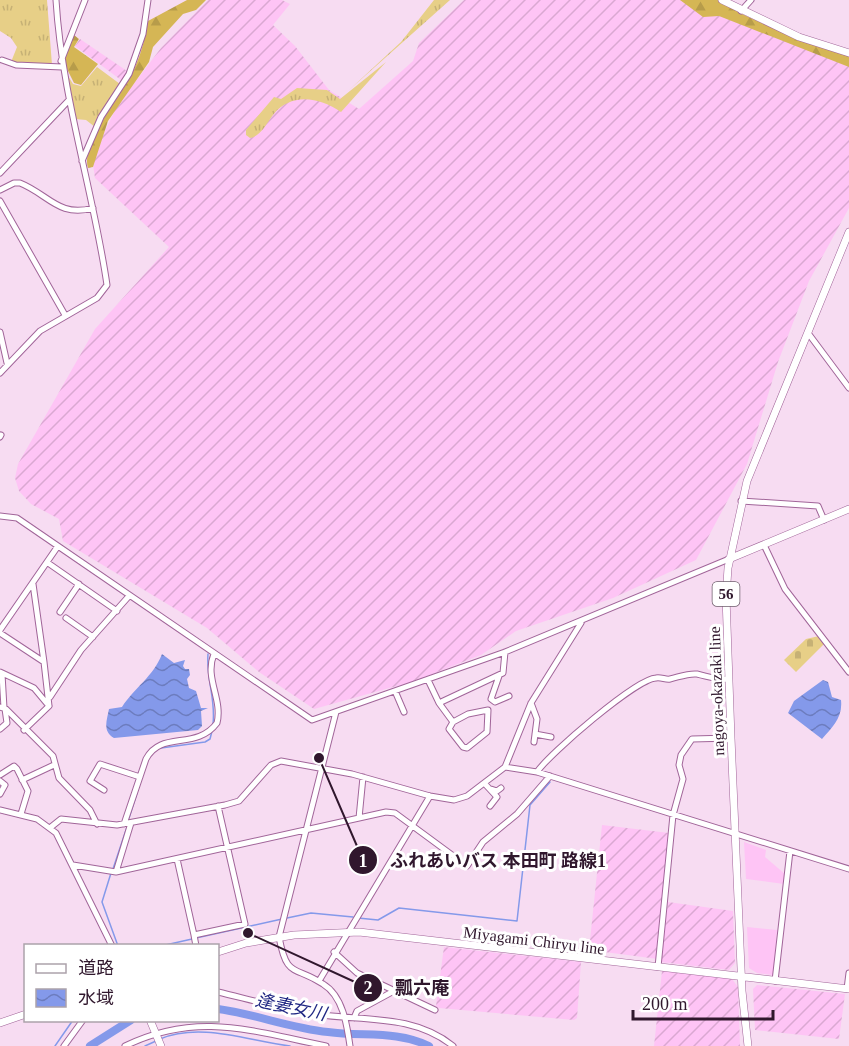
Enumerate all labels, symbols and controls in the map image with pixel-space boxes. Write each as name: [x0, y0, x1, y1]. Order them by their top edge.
road number: 56: [712, 582, 740, 606]
street label: nagoya-okazaki line: [706, 626, 728, 756]
callout: ふれあいバス 本田町 路線1: [348, 842, 618, 878]
text: 1: [359, 851, 368, 871]
text: ふれあいバス 本田町 路線1: [390, 851, 606, 871]
street label: Miyagami Chiryu line: [462, 923, 606, 959]
legend: [24, 944, 219, 1022]
text: 道路: [78, 958, 114, 978]
callout: 瓢六庵: [353, 970, 461, 1006]
text: 2: [364, 978, 373, 998]
text: 瓢六庵: [395, 978, 449, 998]
scale bar: [633, 983, 772, 1021]
text: 水域: [78, 988, 114, 1008]
water label: 逢妻女川: [254, 990, 330, 1025]
text: 200 m: [642, 994, 688, 1014]

